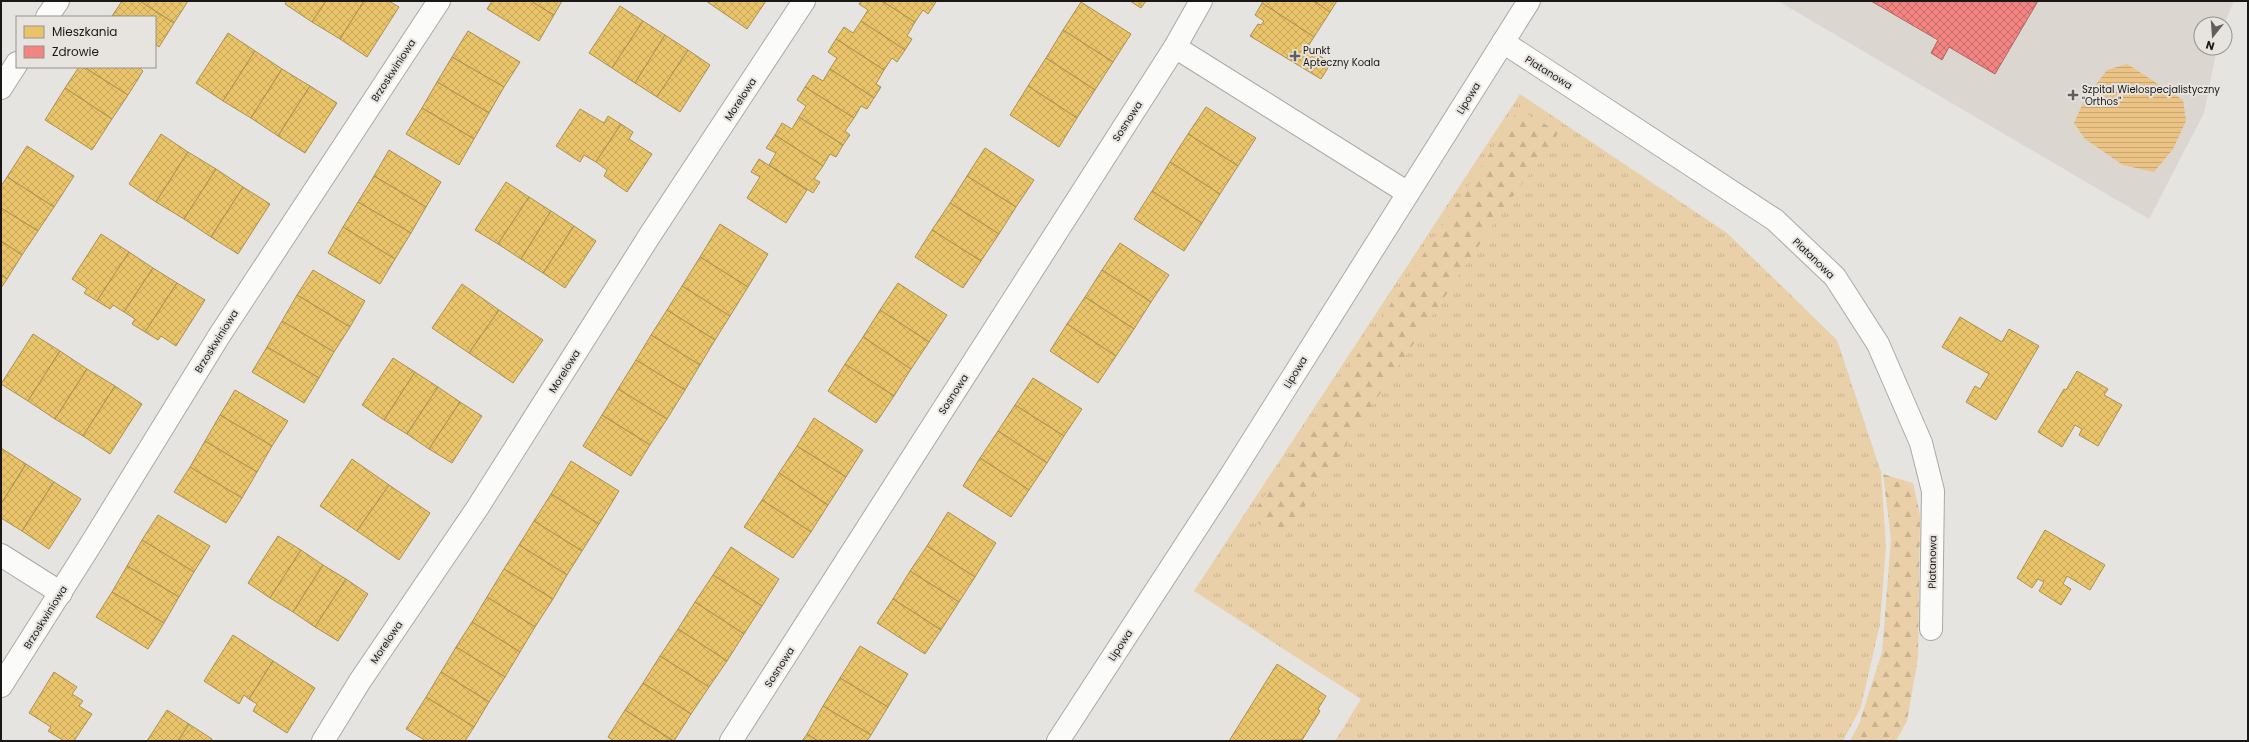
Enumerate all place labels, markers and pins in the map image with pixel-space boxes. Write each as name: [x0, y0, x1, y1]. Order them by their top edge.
place label: Punkt Apteczny Koala: [1303, 43, 1380, 70]
marker: Punkt Apteczny Koala: [1290, 51, 1300, 61]
place label: Szpital Wielospecjalistyczny "Orthos": [2082, 82, 2220, 109]
marker: Szpital Wielospecjalistyczny "Orthos": [2067, 89, 2079, 101]

